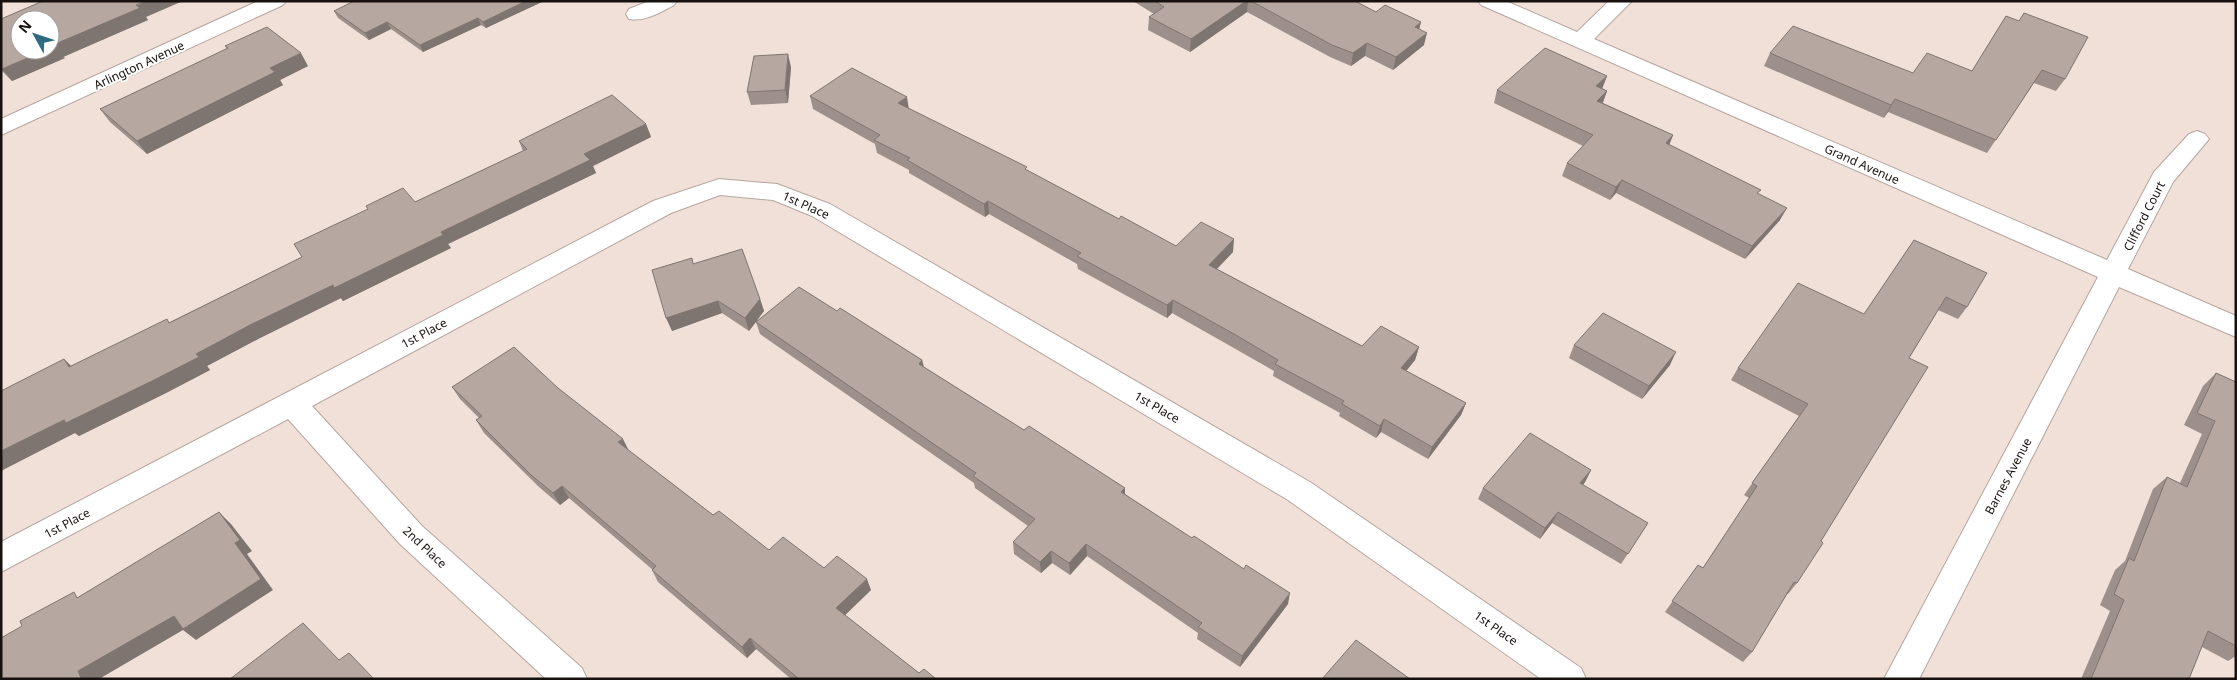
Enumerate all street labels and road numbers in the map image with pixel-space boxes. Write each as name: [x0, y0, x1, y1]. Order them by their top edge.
street label: Arlington Avenue: [91, 37, 187, 93]
street label: Grand Avenue: [1822, 140, 1902, 188]
street label: Clifford Court: [2119, 178, 2169, 254]
street label: 1st Place: [780, 187, 832, 223]
street label: 1st Place: [398, 314, 450, 352]
street label: 1st Place: [1131, 387, 1183, 427]
street label: Barnes Avenue: [1981, 434, 2035, 517]
street label: 1st Place: [41, 504, 93, 542]
street label: 2nd Place: [399, 522, 451, 572]
street label: 1st Place: [1471, 607, 1521, 649]

